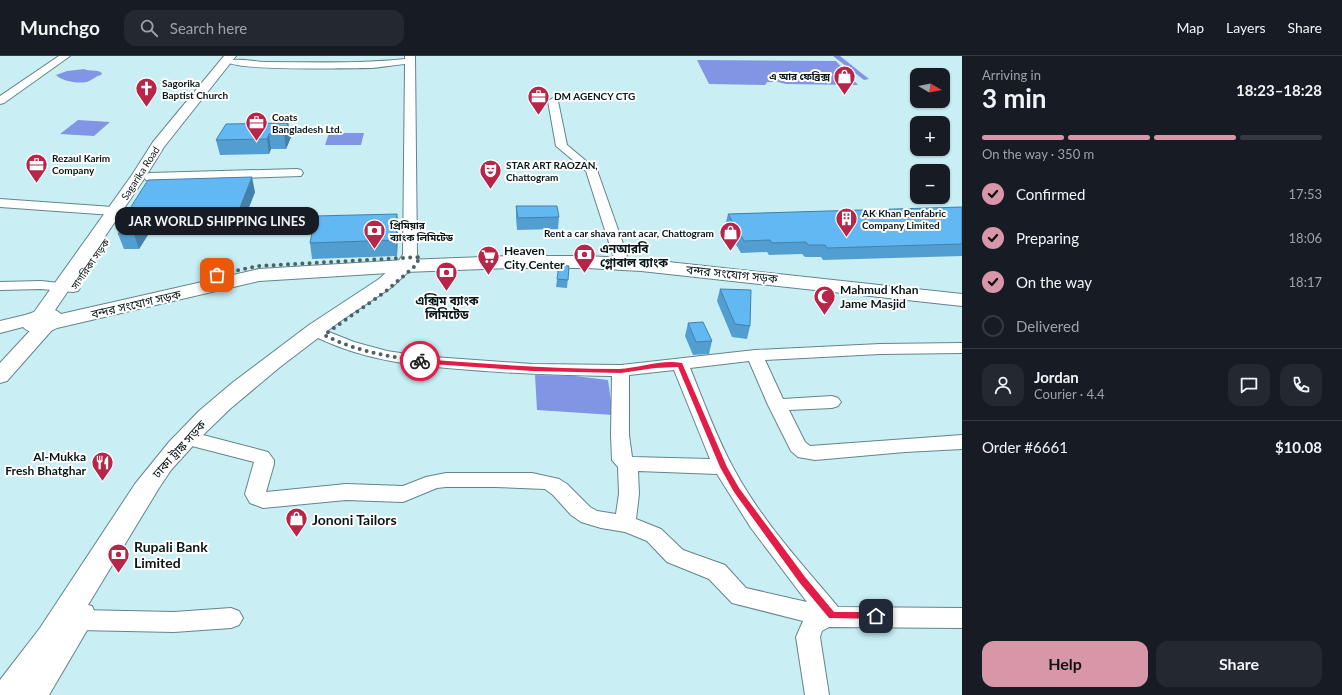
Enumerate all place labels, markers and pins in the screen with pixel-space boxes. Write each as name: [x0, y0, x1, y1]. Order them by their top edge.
shop icon: এ আর ফেব্রিক্স: [832, 63, 858, 96]
place label: এ আর ফেব্রিক্স: [769, 70, 830, 82]
church icon: Sagorika Baptist Church: [134, 76, 160, 109]
place label: Sagorika Baptist Church: [162, 77, 228, 101]
office icon: DM AGENCY CTG: [526, 83, 552, 116]
place label: DM AGENCY CTG: [554, 90, 635, 102]
office icon: Coats Bangladesh Ltd.: [244, 110, 270, 143]
place label: Coats Bangladesh Ltd.: [272, 111, 342, 135]
office icon: Rezaul Karim Company: [24, 151, 50, 184]
place label: Rezaul Karim Company: [52, 152, 110, 176]
theatre icon: STAR ART RAOZAN, Chattogram: [478, 158, 504, 191]
place label: STAR ART RAOZAN, Chattogram: [506, 159, 598, 183]
building icon: AK Khan Penfabric Company Limited: [834, 206, 860, 239]
callout: JAR WORLD SHIPPING LINES: [115, 207, 319, 235]
place label: AK Khan Penfabric Company Limited: [861, 207, 946, 231]
bank icon: প্রিমিয়ার ব্যাংক লিমিটেড: [362, 218, 388, 251]
place label: প্রিমিয়ার ব্যাংক লিমিটেড: [389, 219, 454, 243]
shop icon: Rent a car shava rant acar, Chattogram: [717, 220, 743, 253]
place label: Rent a car shava rant acar, Chattogram: [544, 227, 714, 239]
place label: এনআরবি গ্লোবাল ব্যাংক: [600, 241, 668, 270]
bank icon: এনআরবি গ্লোবাল ব্যাংক: [572, 242, 598, 275]
place label: Heaven City Center: [504, 243, 565, 272]
supermarket icon: Heaven City Center: [476, 244, 502, 277]
pin: [200, 258, 234, 292]
bank icon: এক্সিম ব্যাংক লিমিটেড: [434, 260, 460, 293]
place label: Mahmud Khan Jame Masjid: [840, 282, 919, 311]
mosque icon: Mahmud Khan Jame Masjid: [812, 283, 838, 316]
place label: এক্সিম ব্যাংক লিমিটেড: [415, 293, 479, 322]
place label: Al-Mukka Fresh Bhatghar: [5, 449, 87, 478]
restaurant icon: Al-Mukka Fresh Bhatghar: [89, 450, 115, 483]
shop icon: Jononi Tailors: [283, 506, 309, 539]
place label: Jononi Tailors: [312, 511, 397, 528]
place label: Rupali Bank Limited: [134, 538, 208, 571]
bank icon: Rupali Bank Limited: [106, 541, 132, 574]
pin: [859, 599, 893, 633]

